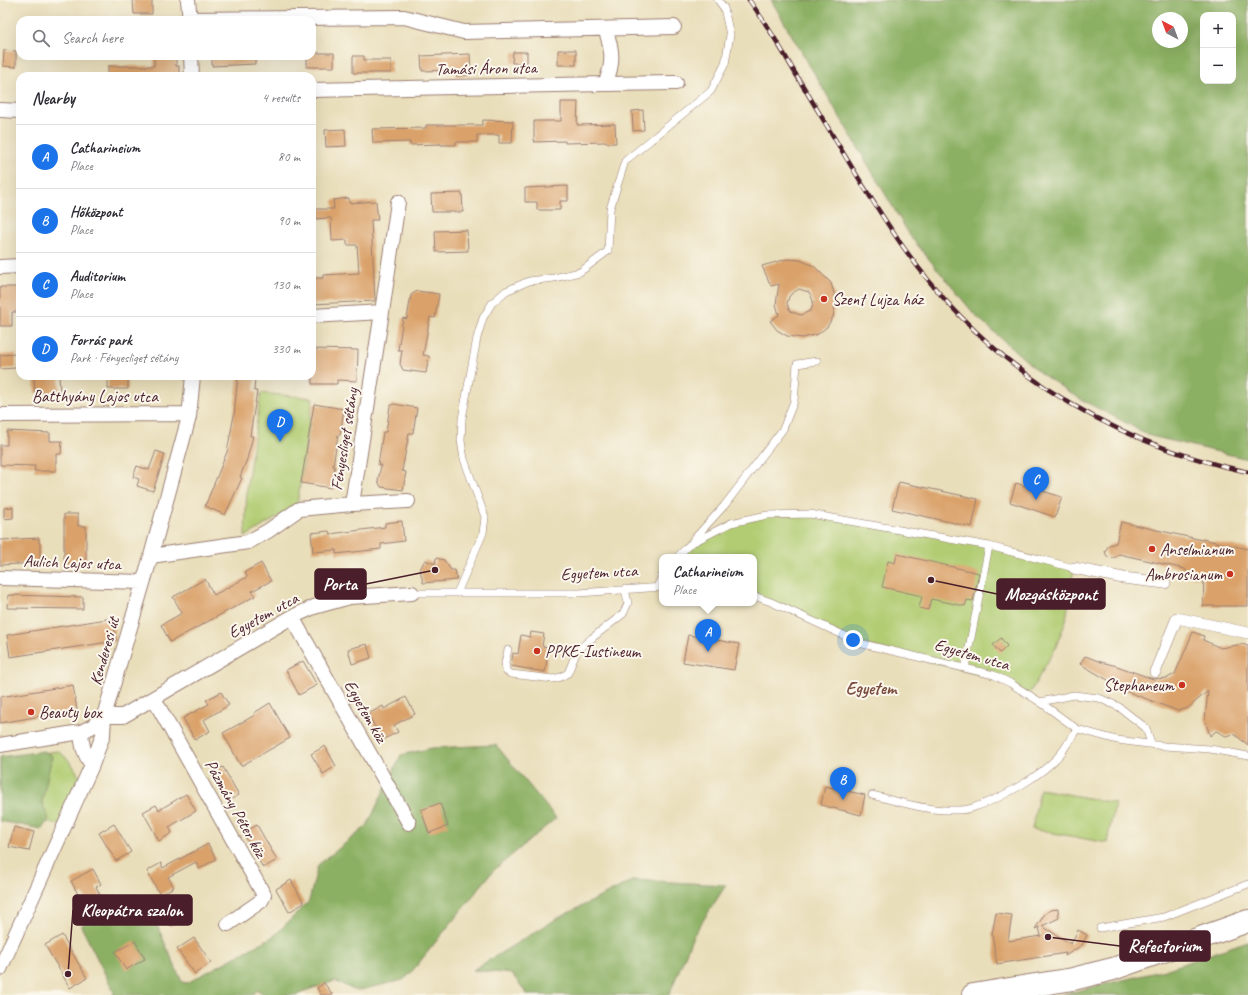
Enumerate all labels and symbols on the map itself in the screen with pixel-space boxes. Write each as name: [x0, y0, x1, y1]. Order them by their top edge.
north arrow: [1152, 12, 1188, 48]
street label: Tamási Áron utca: [435, 56, 539, 80]
place label: Szent Lujza ház: [832, 289, 924, 310]
marker: Szent Lujza ház: [819, 294, 829, 304]
street label: Fényesliget sétány: [326, 385, 363, 492]
street label: Batthyány Lajos utca: [32, 386, 159, 407]
pin: D: [267, 409, 293, 442]
pin: C: [1023, 467, 1049, 500]
place label: Anselmianum: [1160, 539, 1234, 560]
marker: Anselmianum: [1147, 544, 1157, 554]
street label: Aulich Lajos utca: [23, 550, 123, 575]
street label: Egyetem utca: [560, 560, 640, 585]
place label: Ambrosianum: [1145, 564, 1222, 585]
callout: Porta: [315, 569, 366, 599]
marker: Ambrosianum: [1225, 569, 1235, 579]
text: Porta: [323, 573, 359, 595]
callout: Mozgásközpont: [997, 579, 1105, 609]
text: Mozgásközpont: [1005, 583, 1099, 605]
street label: Egyetem utca: [225, 587, 303, 643]
street label: Kenderesi út: [85, 612, 125, 688]
pin: A: [695, 619, 721, 652]
your location: [843, 630, 863, 650]
street label: Egyetem utca: [932, 634, 1013, 676]
place label: PPKE-Iustineum: [545, 641, 642, 662]
marker: PPKE-Iustineum: [532, 646, 542, 656]
place label: Stephaneum: [1103, 675, 1176, 696]
street label: Egyetem köz: [339, 676, 393, 748]
district label: Egyetem: [846, 677, 898, 699]
marker: Stephaneum: [1177, 680, 1187, 690]
place label: Beauty box: [39, 702, 102, 723]
marker: Beauty box: [26, 707, 36, 717]
street label: Pázmány Péter köz: [200, 756, 272, 862]
pin: B: [830, 767, 856, 800]
callout: Kleopátra szalon: [73, 895, 192, 925]
text: Kleopátra szalon: [81, 899, 185, 921]
callout: Refectorium: [1120, 931, 1210, 961]
text: Refectorium: [1128, 935, 1203, 957]

